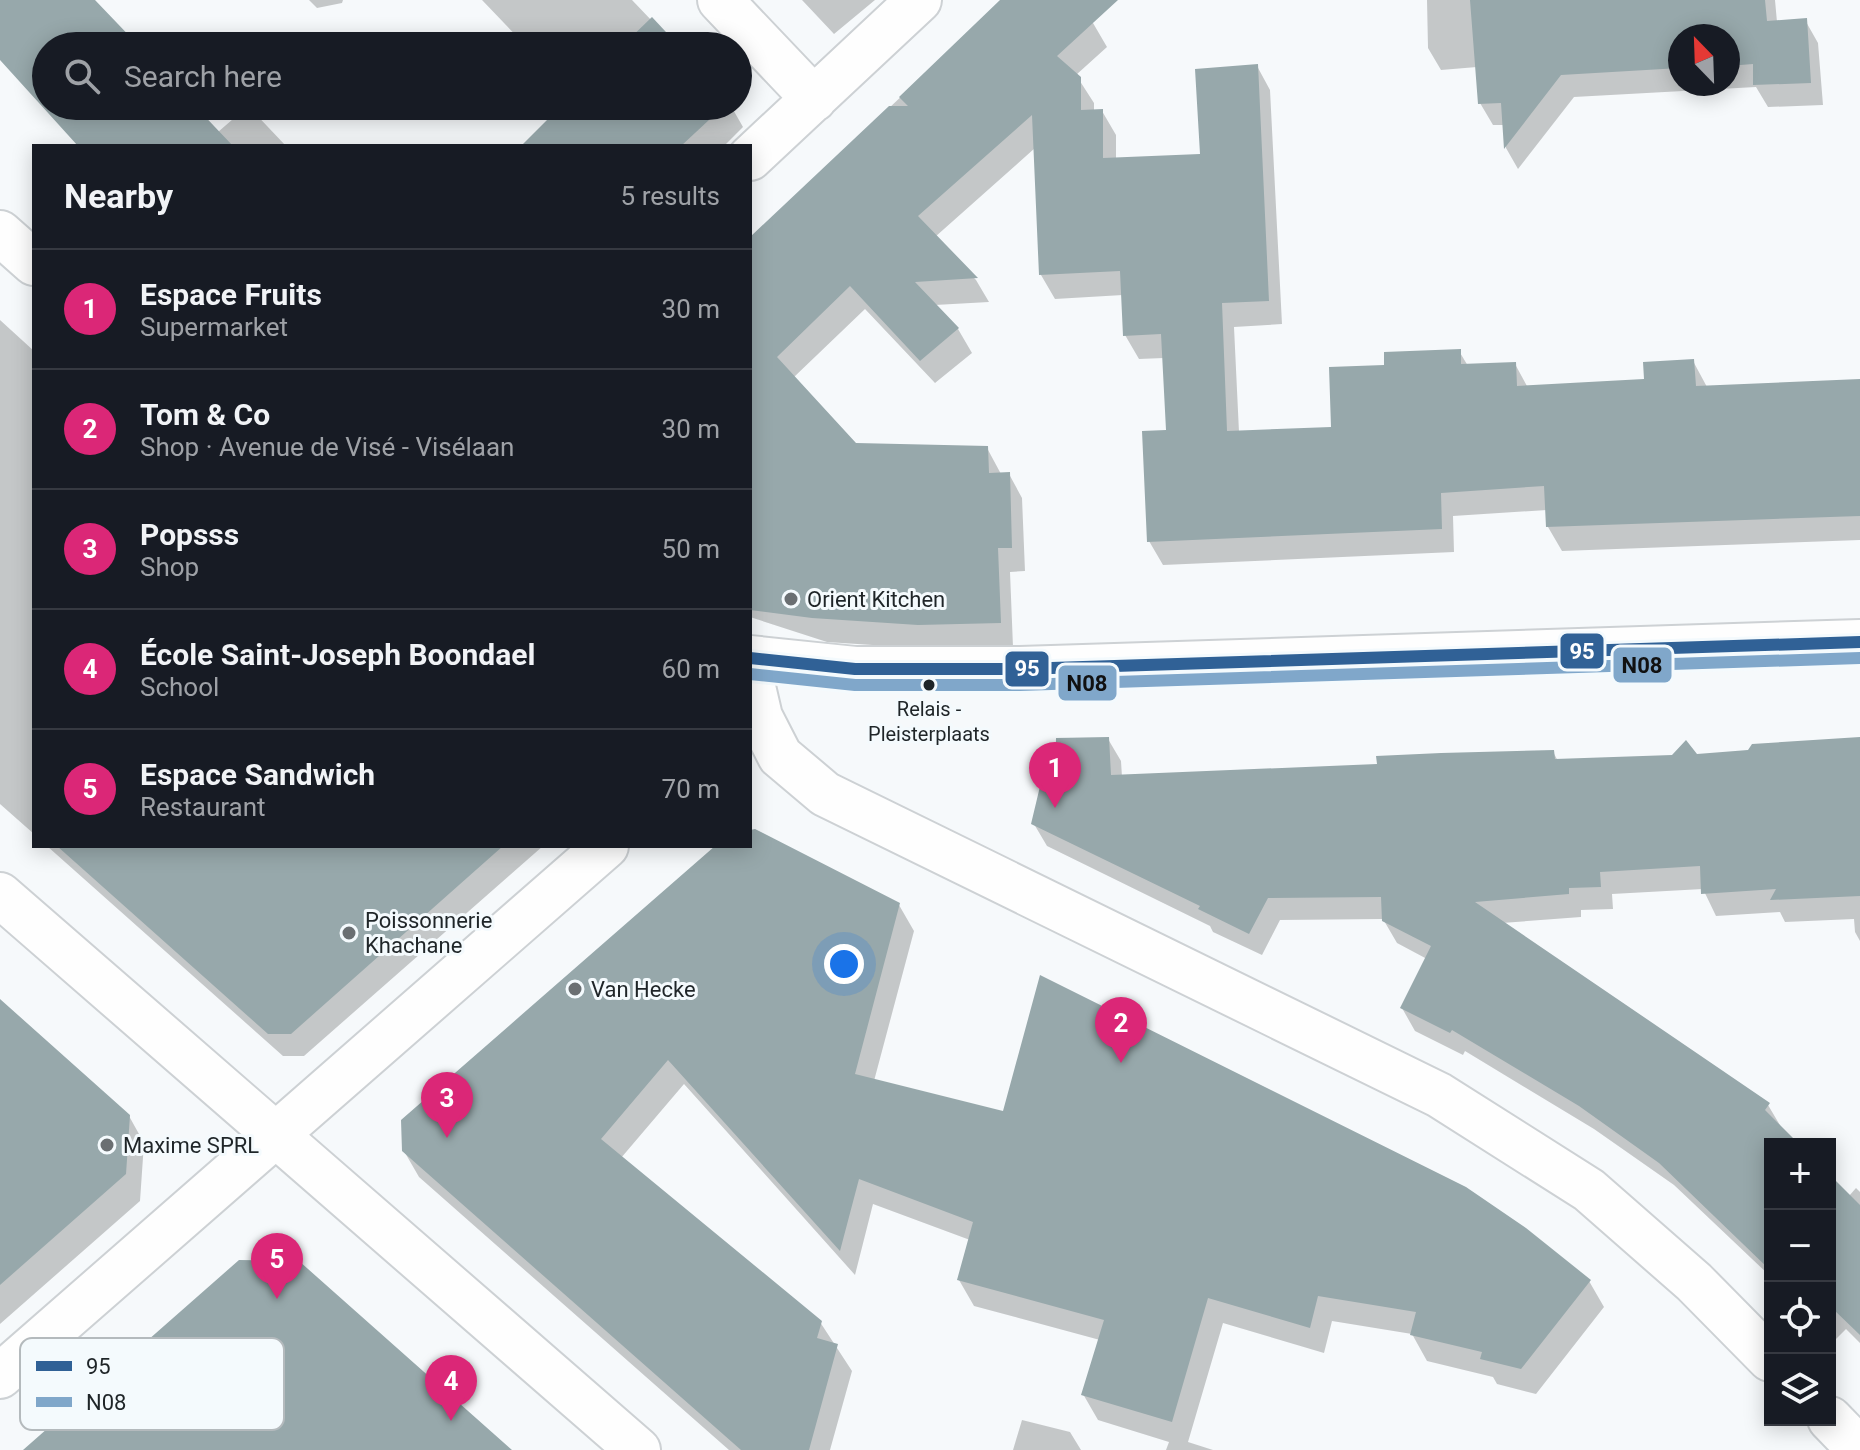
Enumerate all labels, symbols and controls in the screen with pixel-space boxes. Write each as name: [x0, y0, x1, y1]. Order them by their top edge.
north arrow: [1668, 24, 1740, 96]
search box: [32, 32, 752, 120]
icon: search: [60, 54, 104, 98]
text: Search here: [124, 59, 282, 94]
text: Nearby: [64, 176, 173, 216]
text: 5 results: [621, 181, 720, 211]
text: Espace Fruits: [140, 277, 322, 312]
text: 1: [83, 294, 97, 324]
text: 30 m: [662, 294, 720, 324]
text: Supermarket: [140, 312, 288, 342]
text: Tom & Co: [140, 397, 270, 432]
text: 2: [83, 414, 97, 444]
text: 30 m: [662, 414, 720, 444]
text: Shop · Avenue de Visé - Visélaan: [140, 432, 514, 462]
text: Popsss: [140, 517, 239, 552]
text: 3: [83, 534, 97, 564]
text: 50 m: [662, 534, 720, 564]
text: Shop: [140, 552, 199, 582]
place label: Orient Kitchen: [807, 587, 945, 612]
marker: Orient Kitchen: [782, 590, 800, 608]
line badge: 95: [1559, 632, 1605, 670]
text: École Saint-Joseph Boondael: [140, 637, 535, 672]
text: 95: [1569, 639, 1595, 664]
line badge: N08: [1612, 646, 1673, 684]
line badge: 95: [1004, 650, 1050, 688]
text: N08: [1622, 653, 1662, 678]
text: 4: [83, 654, 97, 684]
text: 60 m: [662, 654, 720, 684]
text: 95: [1014, 656, 1040, 681]
line badge: N08: [1057, 664, 1118, 702]
text: N08: [1067, 671, 1107, 696]
text: School: [140, 672, 219, 702]
marker: Relais - Pleisterplaats: [921, 677, 937, 693]
place label: Relais - Pleisterplaats: [868, 697, 990, 746]
pin: 1: [1029, 742, 1081, 808]
text: Espace Sandwich: [140, 757, 375, 792]
text: 5: [83, 774, 97, 804]
text: 70 m: [662, 774, 720, 804]
text: Restaurant: [140, 792, 266, 822]
place label: Poissonnerie Khachane: [365, 908, 492, 958]
marker: Poissonnerie Khachane: [340, 924, 358, 942]
your location: [824, 944, 864, 984]
place label: Van Hecke: [591, 977, 696, 1002]
marker: Van Hecke: [566, 980, 584, 998]
pin: 2: [1095, 997, 1147, 1063]
pin: 3: [421, 1072, 473, 1138]
place label: Maxime SPRL: [123, 1133, 259, 1158]
marker: Maxime SPRL: [98, 1136, 116, 1154]
map controls: [1764, 1138, 1836, 1426]
button: +: [1764, 1138, 1836, 1210]
button: −: [1764, 1210, 1836, 1282]
pin: 5: [251, 1233, 303, 1299]
button: locate: [1764, 1282, 1836, 1354]
legend: [20, 1338, 284, 1430]
text: 95: [86, 1354, 111, 1379]
button: layers: [1764, 1354, 1836, 1426]
pin: 4: [425, 1355, 477, 1421]
text: N08: [86, 1390, 126, 1415]

